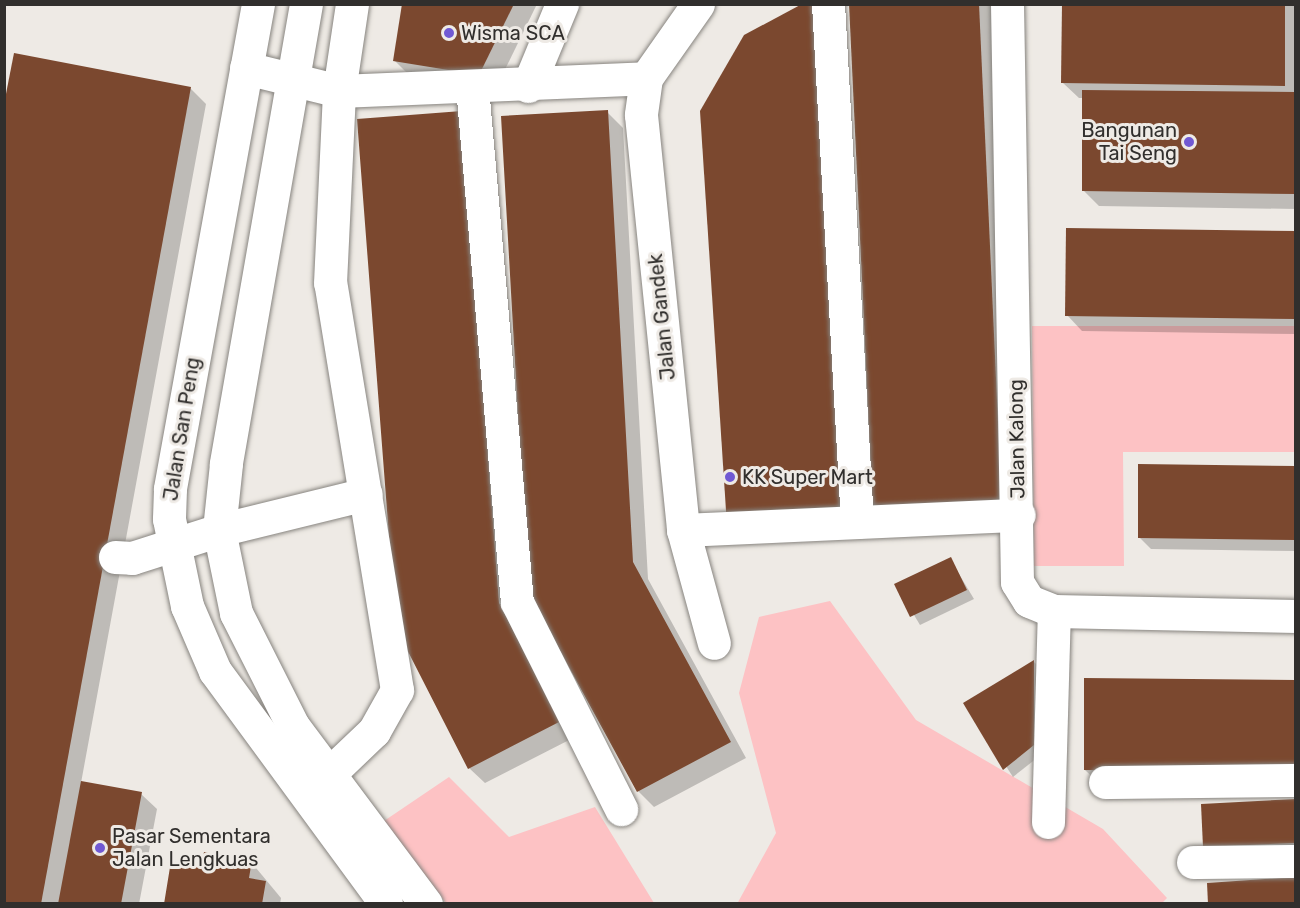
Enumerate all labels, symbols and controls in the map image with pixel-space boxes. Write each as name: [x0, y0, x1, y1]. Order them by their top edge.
place label: Wisma SCA: [461, 21, 565, 45]
marker: Wisma SCA: [442, 26, 456, 40]
place label: Bangunan Tai Seng: [1081, 118, 1177, 165]
marker: Bangunan Tai Seng: [1182, 135, 1196, 149]
street label: Jalan Gandek: [643, 253, 681, 381]
street label: Jalan San Peng: [159, 356, 205, 502]
street label: Jalan Kalong: [1004, 379, 1030, 499]
place label: KK Super Mart: [742, 465, 873, 489]
marker: KK Super Mart: [723, 470, 737, 484]
place label: Pasar Sementara Jalan Lengkuas: [112, 825, 271, 872]
marker: Pasar Sementara Jalan Lengkuas: [93, 841, 107, 855]

